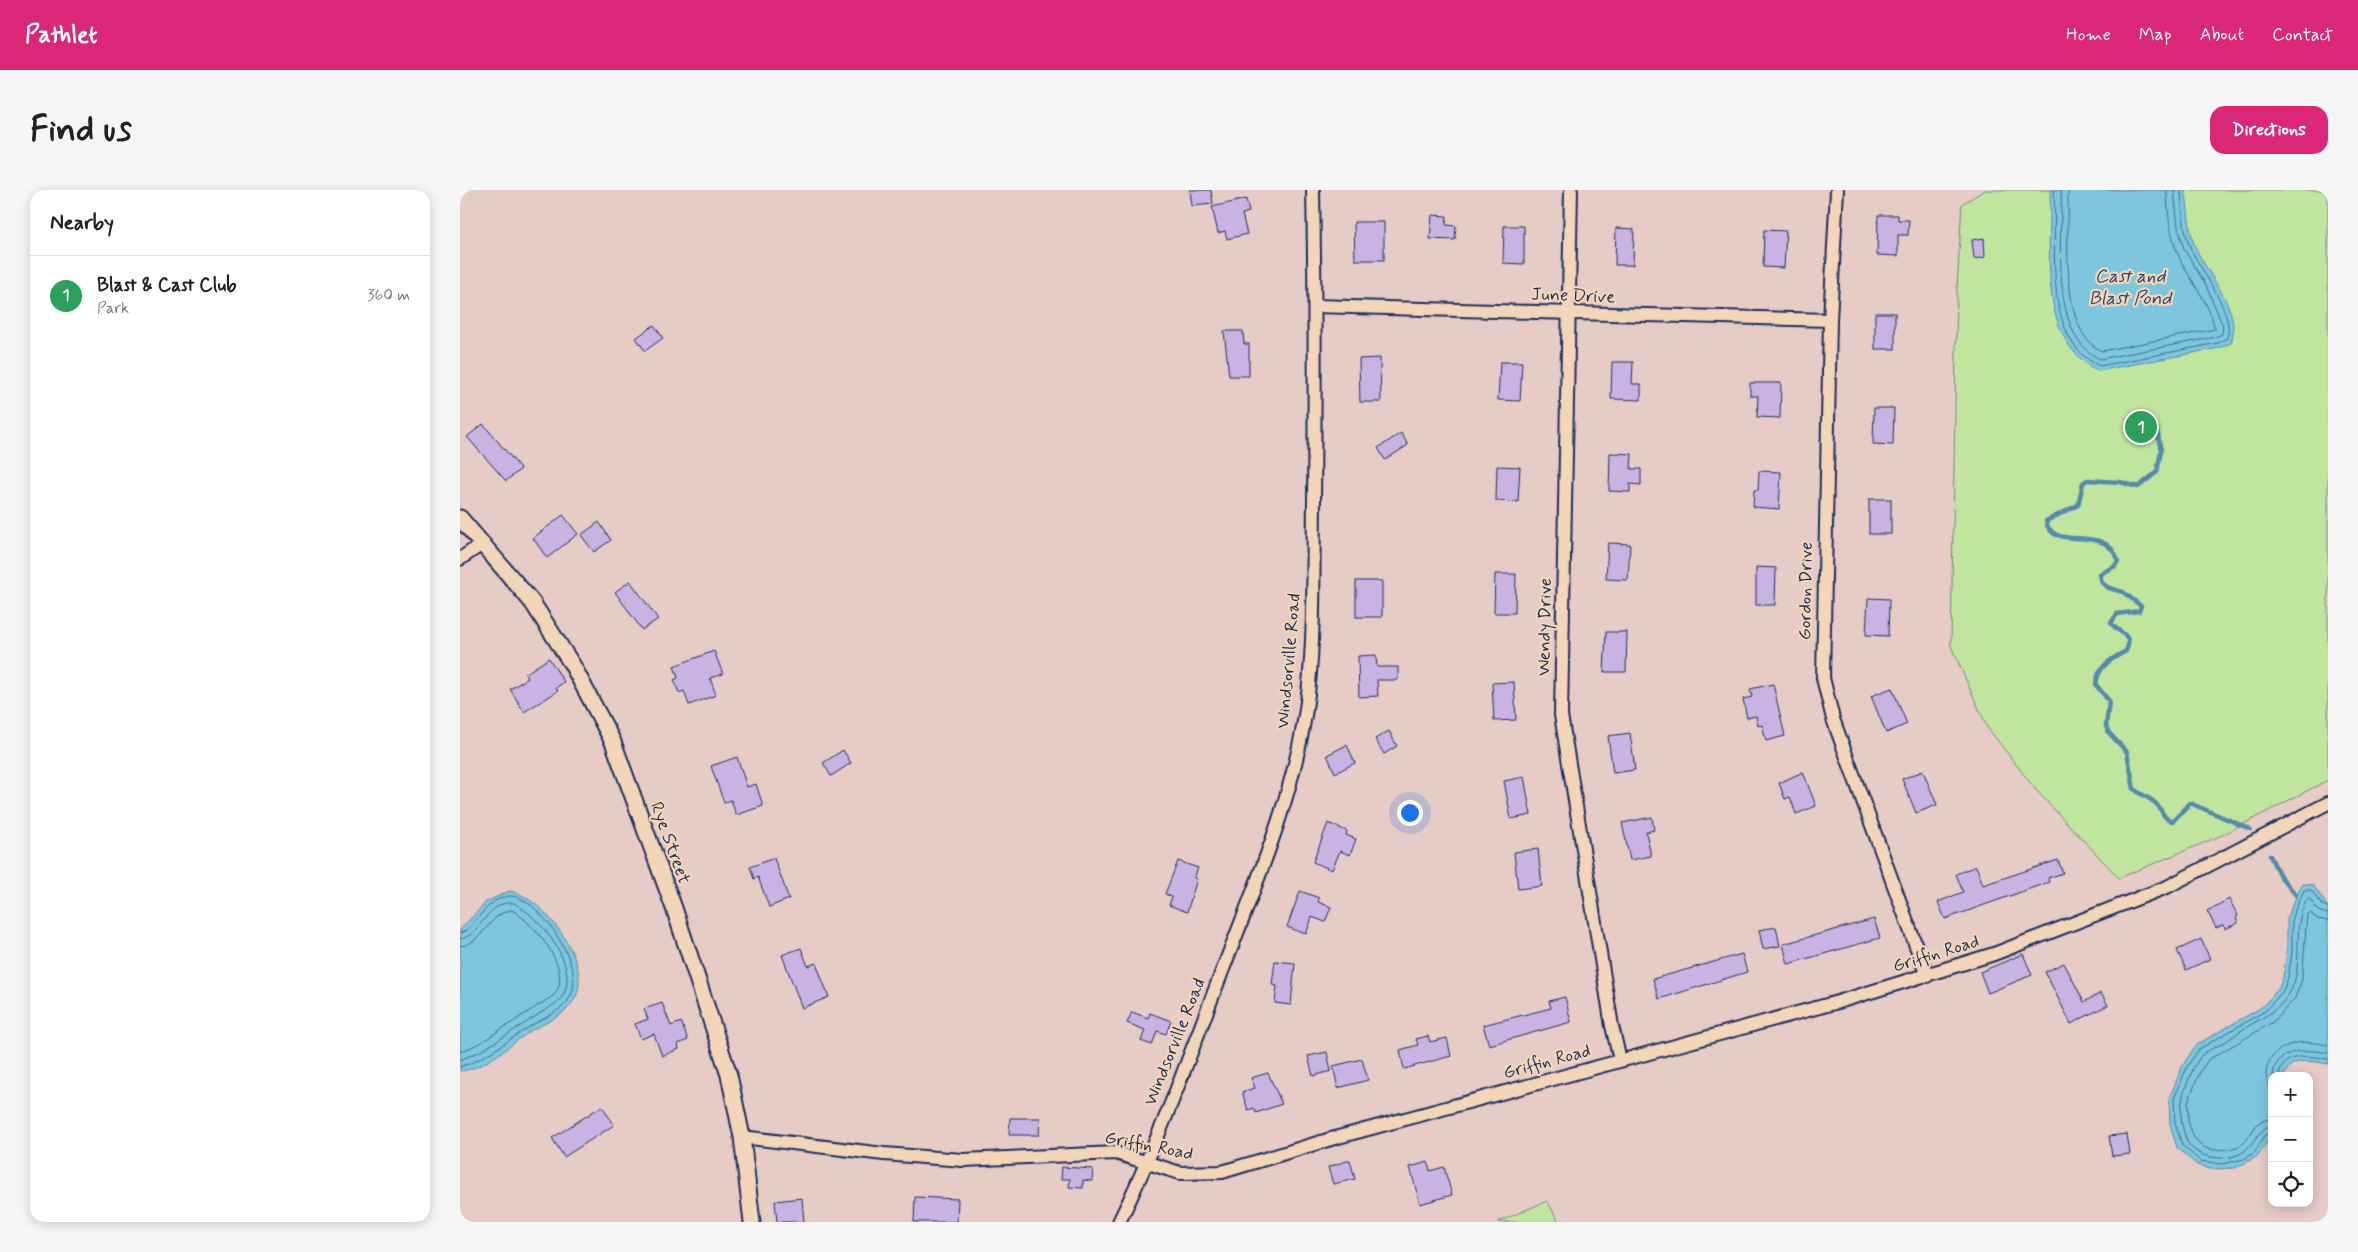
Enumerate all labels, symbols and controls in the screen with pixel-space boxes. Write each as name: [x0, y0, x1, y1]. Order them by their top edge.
text: Pathlet: [25, 20, 97, 51]
text: Home: [2066, 23, 2111, 47]
text: Map: [2139, 23, 2172, 47]
text: About: [2200, 23, 2244, 47]
text: Contact: [2272, 23, 2333, 47]
button: Directions: [2210, 106, 2328, 154]
text: Find us: [30, 107, 132, 153]
text: Nearby: [50, 209, 114, 237]
water label: Cast and Blast Pond: [2089, 264, 2173, 311]
text: Blast & Cast Club: [97, 273, 237, 298]
street label: June Drive: [1531, 283, 1616, 309]
text: 1: [62, 285, 70, 306]
text: 360 m: [367, 285, 410, 306]
text: Park: [97, 298, 129, 319]
pin: 1: [2125, 408, 2157, 446]
street label: Gordon Drive: [1793, 542, 1819, 640]
street label: Wendy Drive: [1532, 578, 1558, 676]
street label: Windsorville Road: [1271, 592, 1307, 730]
street label: Rye Street: [644, 799, 696, 887]
your location: [1397, 800, 1423, 826]
street label: Griffin Road: [1890, 929, 1982, 979]
street label: Windsorville Road: [1138, 975, 1212, 1109]
street label: Griffin Road: [1501, 1039, 1593, 1085]
map controls: [2268, 1072, 2313, 1207]
button: +: [2268, 1072, 2313, 1117]
button: −: [2268, 1117, 2313, 1162]
street label: Griffin Road: [1103, 1126, 1195, 1166]
button: locate: [2268, 1162, 2313, 1207]

